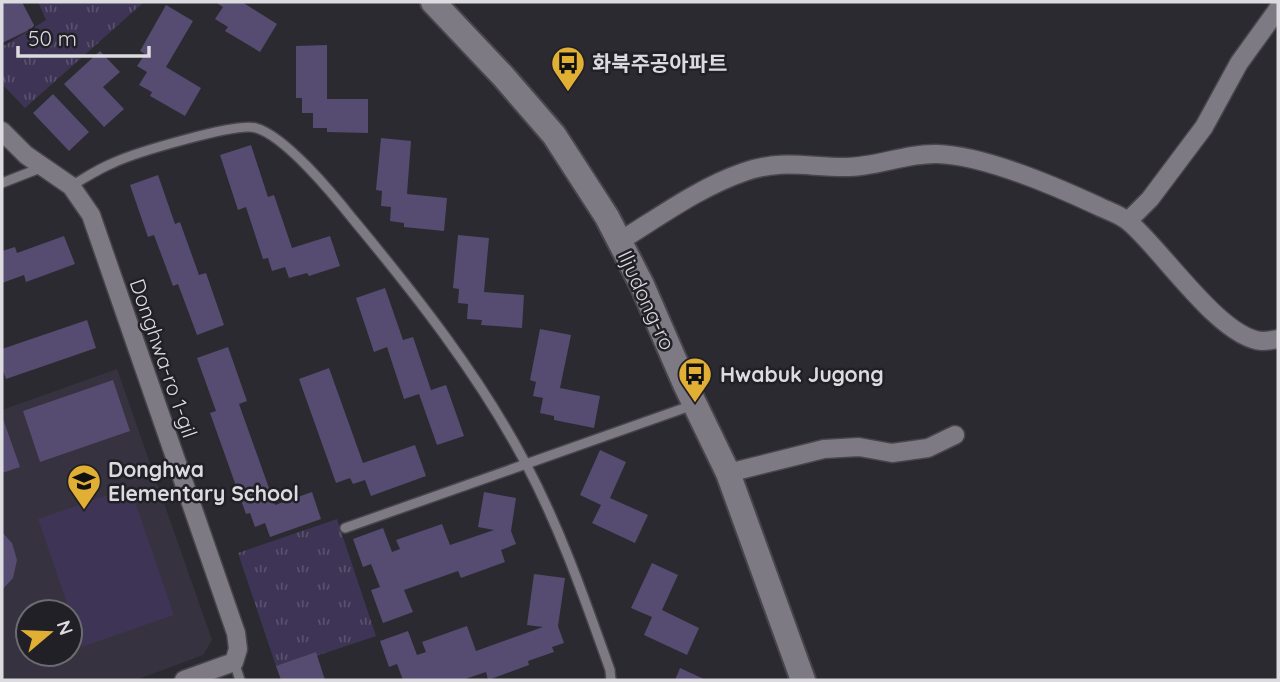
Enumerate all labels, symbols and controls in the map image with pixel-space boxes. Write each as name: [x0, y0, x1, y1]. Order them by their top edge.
scale bar: [18, 14, 149, 58]
text: 50 m: [28, 25, 77, 51]
bus stop icon: 화북주공아파트: [549, 44, 587, 93]
place label: 화북주공아파트: [592, 50, 727, 76]
street label: Iljudong-ro: [613, 246, 681, 354]
street label: Donghwa-ro 1-gil: [125, 275, 203, 441]
bus stop icon: Hwabuk Jugong: [676, 355, 714, 404]
place label: Hwabuk Jugong: [720, 361, 884, 387]
place label: Donghwa Elementary School: [108, 456, 299, 506]
school or university icon: Donghwa Elementary School: [65, 462, 103, 511]
north arrow: [14, 598, 84, 668]
text: N: [51, 617, 79, 638]

